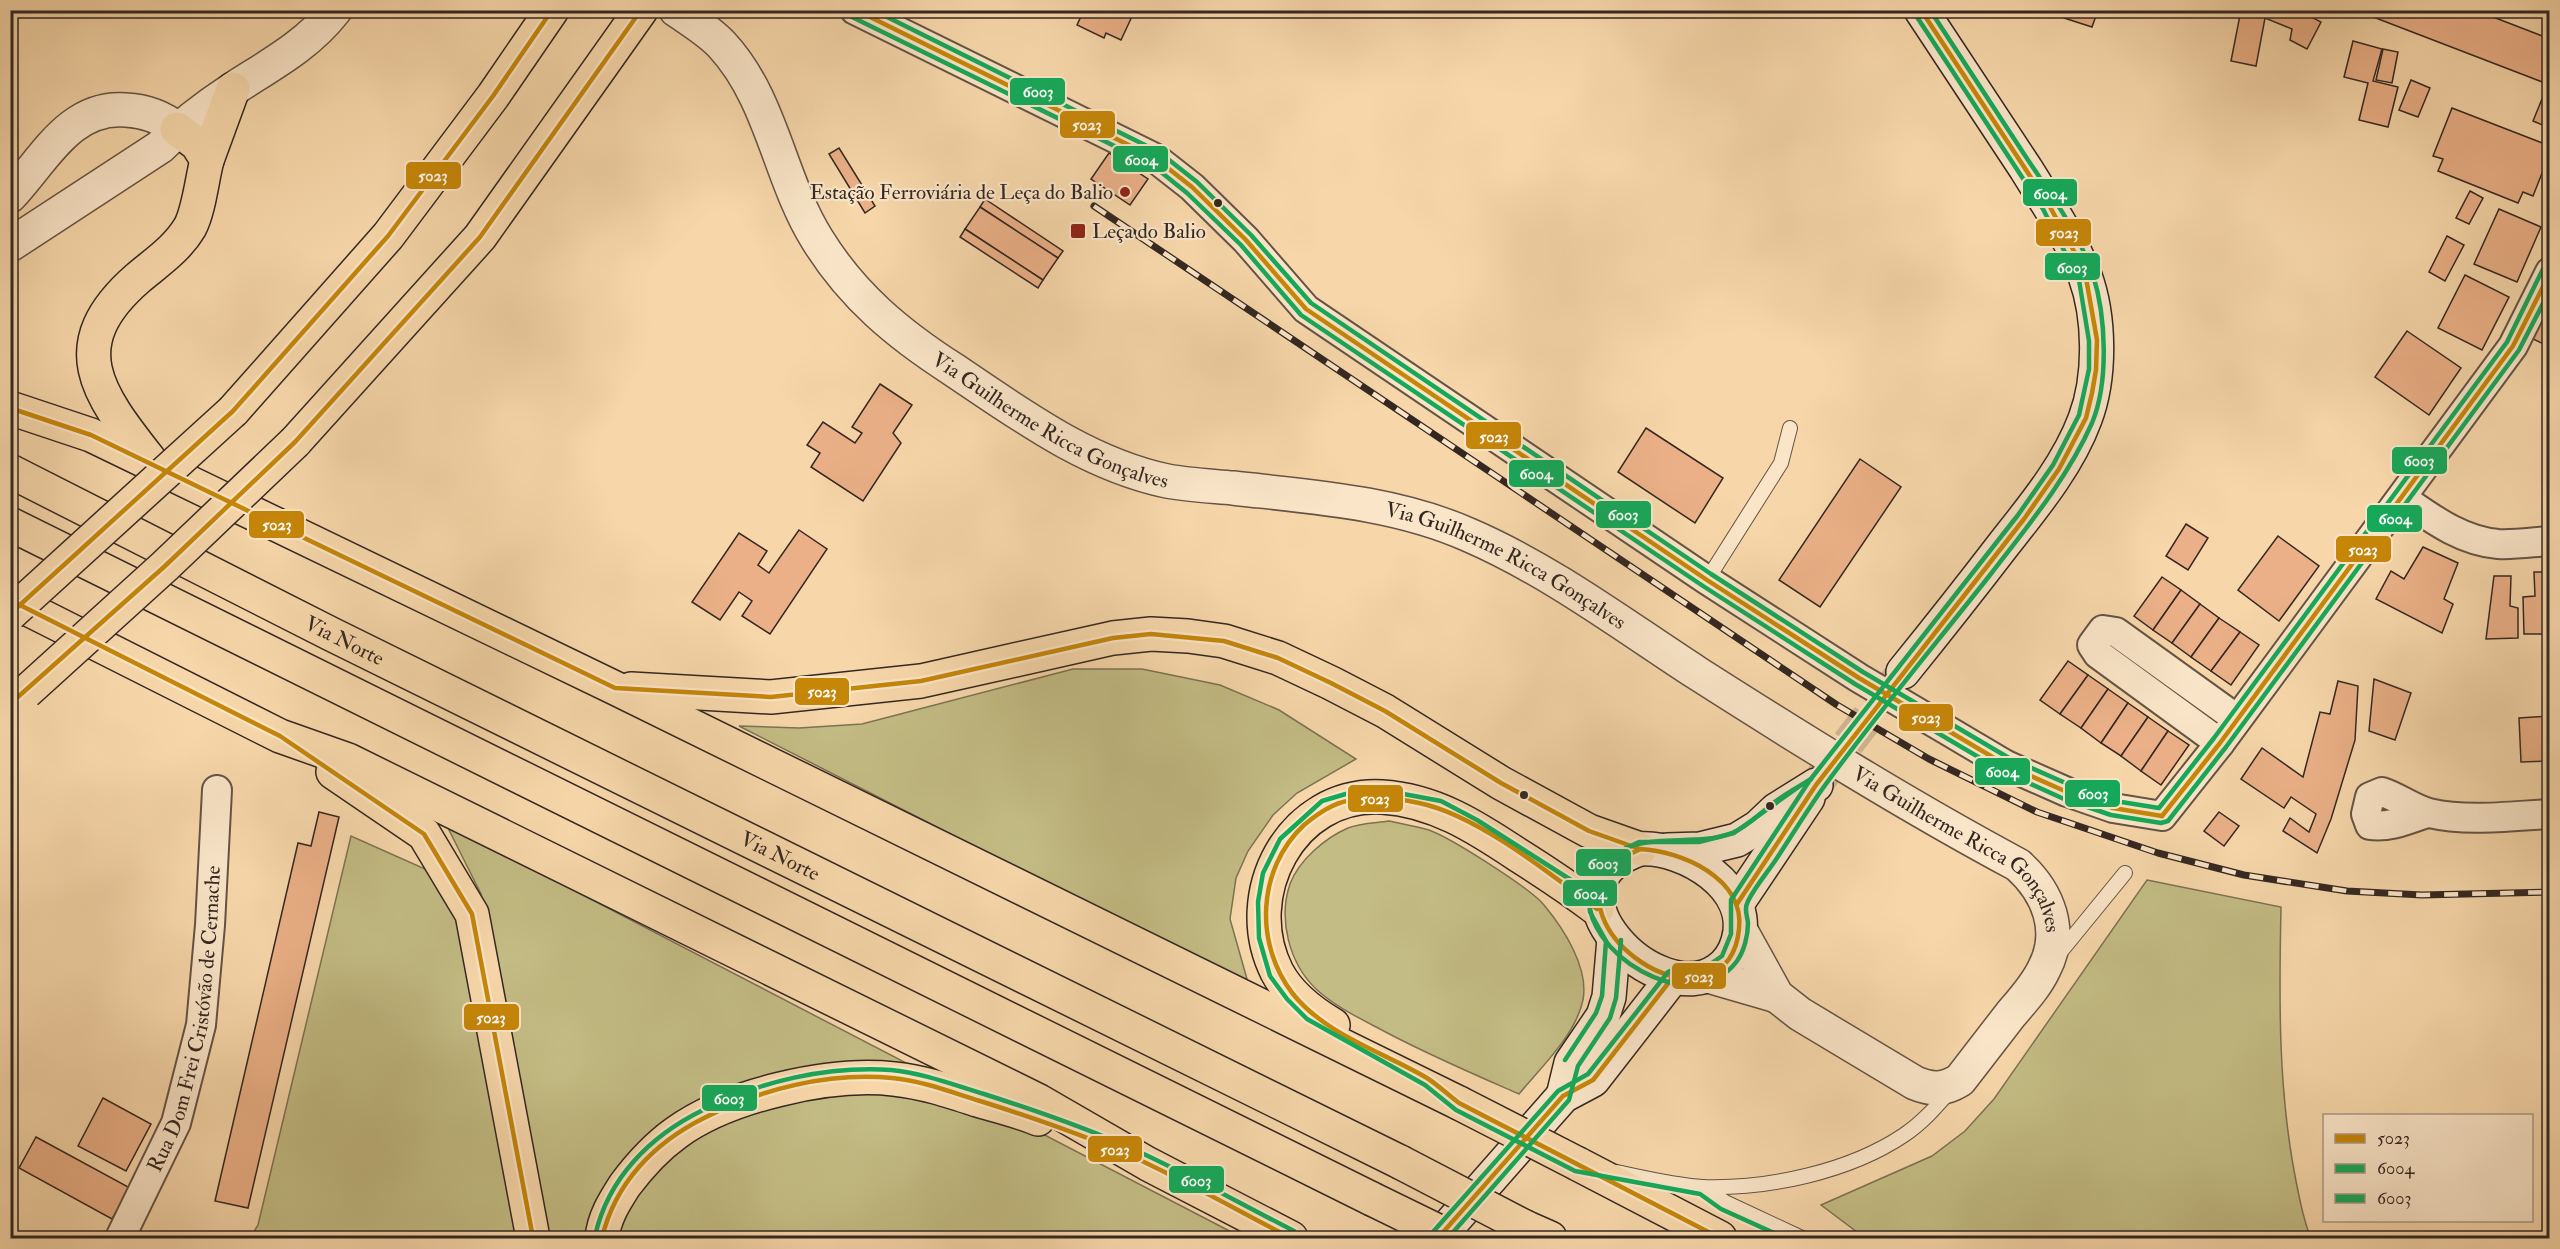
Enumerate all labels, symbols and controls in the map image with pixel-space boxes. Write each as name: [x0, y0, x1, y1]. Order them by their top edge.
line badge: 6003: [1009, 77, 1066, 106]
text: 6003: [1023, 82, 1053, 102]
line badge: 5023: [1059, 110, 1116, 139]
text: 5023: [1072, 115, 1102, 135]
line badge: 6004: [1112, 145, 1169, 173]
text: 6004: [1124, 150, 1159, 170]
line badge: 5023: [405, 161, 462, 190]
text: 5023: [418, 166, 448, 186]
line badge: 6004: [2022, 178, 2078, 207]
place label: Estação Ferroviária de Leça do Balio: [810, 179, 1113, 206]
text: 6004: [2033, 184, 2068, 204]
marker: Estação Ferroviária de Leça do Balio: [1118, 185, 1132, 199]
unlabelled marker: [1212, 197, 1224, 209]
place label: Leça do Balio: [1092, 218, 1206, 245]
line badge: 5023: [2035, 218, 2092, 247]
marker: Leça do Balio: [1069, 222, 1087, 240]
text: 5023: [2049, 223, 2079, 243]
line badge: 6003: [2044, 252, 2101, 281]
text: 6003: [2057, 258, 2087, 278]
street label: Via Guilherme Ricca Gonçalves: [927, 346, 1171, 495]
line badge: 5023: [1465, 421, 1522, 450]
text: 5023: [1479, 427, 1509, 447]
line badge: 6003: [2391, 446, 2448, 475]
text: 6003: [2404, 451, 2434, 471]
line badge: 6004: [1508, 459, 1565, 488]
text: 6004: [1519, 464, 1554, 484]
street label: Via Guilherme Ricca Gonçalves: [1383, 496, 1631, 636]
line badge: 6003: [1595, 500, 1652, 529]
line badge: 6004: [2366, 504, 2423, 533]
text: 6003: [1608, 505, 1638, 525]
text: 6004: [2378, 509, 2413, 529]
line badge: 5023: [248, 510, 305, 539]
text: 5023: [262, 515, 292, 535]
line badge: 5023: [2335, 535, 2392, 563]
text: 5023: [2348, 540, 2378, 560]
street label: Via Norte: [300, 610, 389, 672]
line badge: 5023: [794, 677, 850, 706]
text: 5023: [807, 682, 837, 702]
line badge: 5023: [1898, 703, 1954, 732]
text: 5023: [1911, 708, 1941, 728]
line badge: 6004: [1974, 757, 2031, 786]
street label: Via Guilherme Ricca Gonçalves: [1847, 760, 2066, 933]
text: 6004: [1985, 762, 2020, 782]
line badge: 6003: [2064, 779, 2121, 808]
line badge: 5023: [1347, 784, 1404, 813]
text: 6003: [2078, 784, 2108, 804]
text: 5023: [1360, 789, 1390, 809]
unlabelled marker: [1518, 789, 1530, 801]
unlabelled marker: [1764, 800, 1776, 812]
street label: Via Norte: [736, 825, 824, 887]
line badge: 6003: [1575, 848, 1632, 877]
text: 6003: [1588, 854, 1618, 874]
street label: Rua Dom Frei Cristóvão de Cernache: [141, 865, 227, 1177]
line badge: 6004: [1562, 879, 1618, 907]
text: 6004: [1573, 884, 1608, 904]
line badge: 5023: [1671, 962, 1727, 990]
text: 5023: [1684, 967, 1714, 987]
line badge: 5023: [463, 1003, 520, 1031]
text: 5023: [476, 1008, 506, 1028]
line badge: 6003: [701, 1084, 758, 1112]
text: 6003: [714, 1089, 744, 1109]
legend: [2323, 1114, 2533, 1222]
text: 5023: [2377, 1127, 2410, 1150]
line badge: 5023: [1087, 1135, 1143, 1163]
text: 5023: [1100, 1140, 1130, 1160]
text: 6004: [2377, 1157, 2415, 1180]
line badge: 6003: [1168, 1165, 1225, 1194]
text: 6003: [1181, 1171, 1211, 1191]
text: 6003: [2377, 1187, 2411, 1210]

